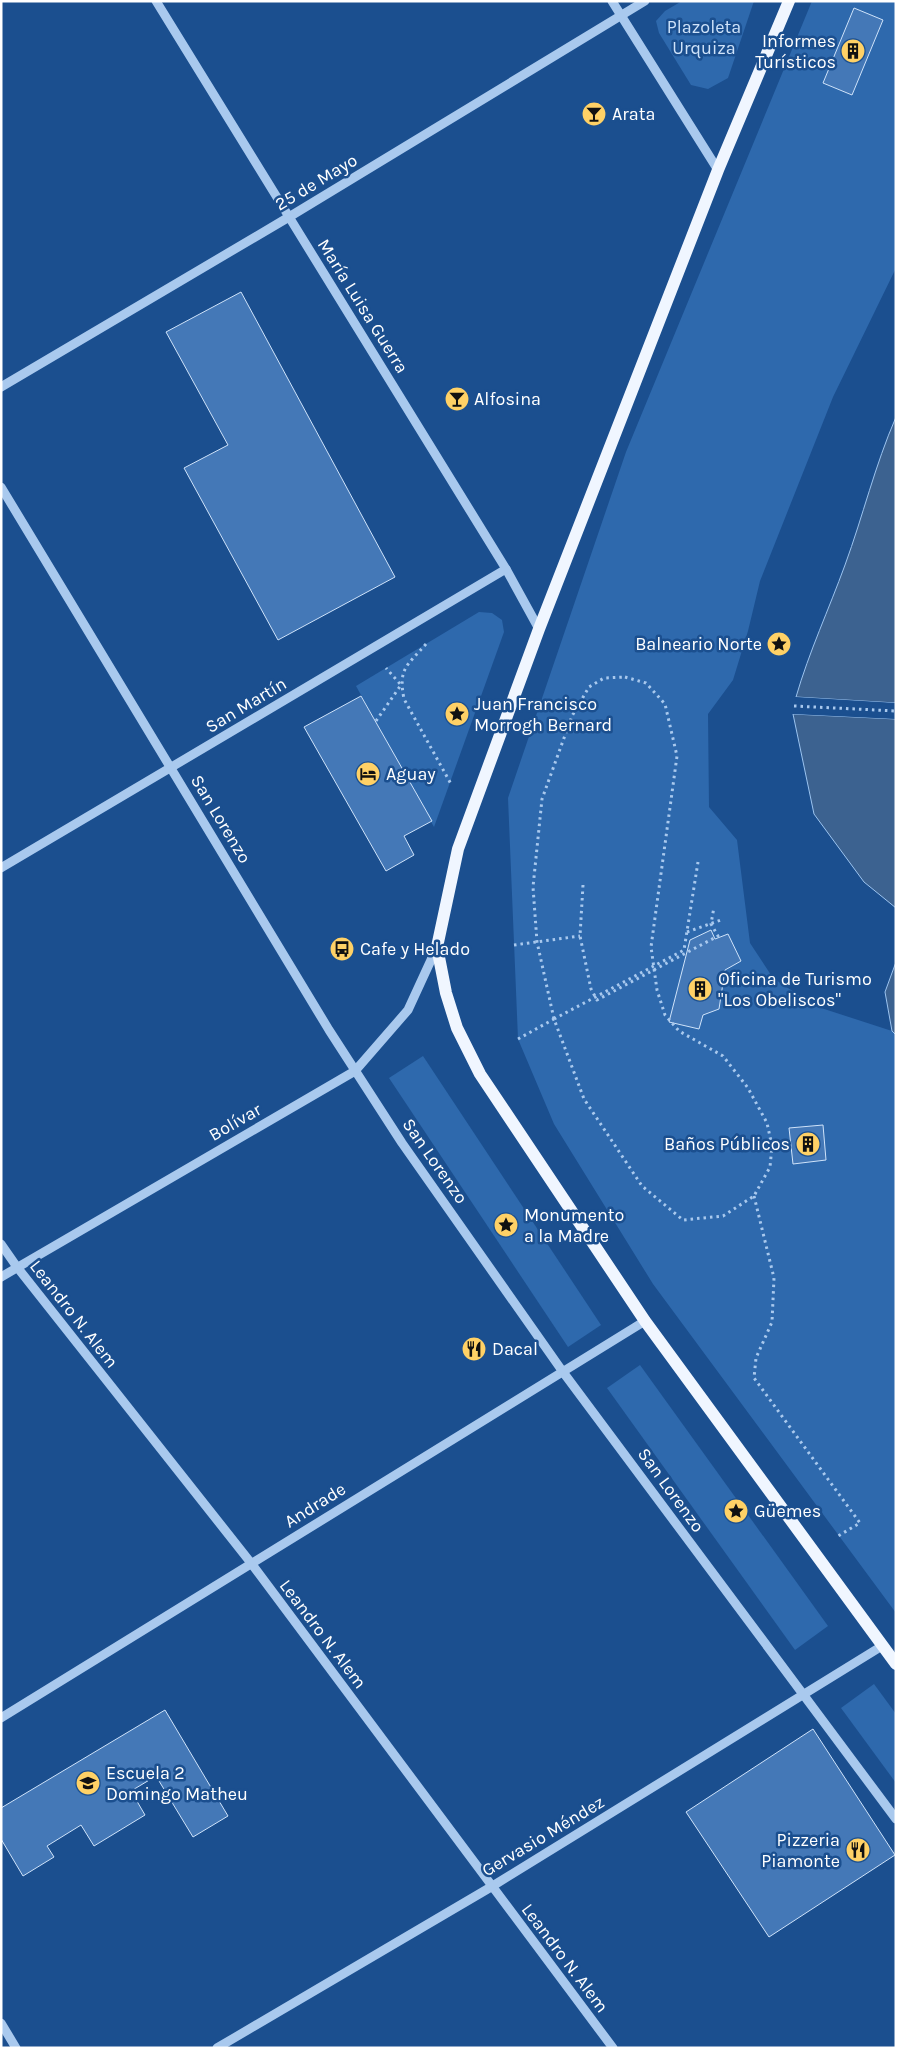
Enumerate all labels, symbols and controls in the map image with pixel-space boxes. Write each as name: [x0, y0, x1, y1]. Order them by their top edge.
park label: Plazoleta Urquiza: [667, 16, 741, 59]
place label: Informes Turísticos: [755, 30, 836, 73]
building icon: Informes Turísticos: [840, 38, 866, 64]
bar icon: Arata: [581, 101, 607, 127]
place label: Arata: [612, 103, 655, 125]
street label: 25 de Mayo: [271, 149, 361, 215]
street label: María Luisa Guerra: [313, 235, 413, 377]
bar icon: Alfosina: [444, 386, 470, 412]
place label: Alfosina: [474, 388, 541, 410]
place icon: Balneario Norte: [766, 631, 792, 657]
place label: Balneario Norte: [635, 633, 762, 655]
street label: San Martín: [202, 672, 290, 738]
place label: Juan Francisco Morrogh Bernard: [474, 693, 612, 736]
place icon: Juan Francisco Morrogh Bernard: [444, 701, 470, 727]
hotel icon: Aguay: [355, 761, 381, 787]
place label: Aguay: [386, 763, 436, 785]
street label: San Lorenzo: [186, 771, 256, 867]
bus stop icon: Cafe y Helado: [329, 936, 355, 962]
place label: Cafe y Helado: [360, 938, 470, 960]
place label: Oficina de Turismo "Los Obeliscos": [718, 968, 872, 1011]
building icon: Oficina de Turismo "Los Obeliscos": [687, 976, 713, 1002]
street label: Bolívar: [205, 1098, 266, 1146]
street label: San Lorenzo: [398, 1114, 472, 1208]
building icon: Baños Públicos: [795, 1131, 821, 1157]
place label: Baños Públicos: [664, 1133, 790, 1155]
place label: Monumento a la Madre: [524, 1204, 624, 1247]
place icon: Monumento a la Madre: [493, 1212, 519, 1238]
street label: Leandro N. Alem: [25, 1256, 123, 1372]
restaurant icon: Dacal: [461, 1336, 487, 1362]
place label: Dacal: [492, 1338, 538, 1360]
street label: San Lorenzo: [633, 1443, 709, 1537]
street label: Andrade: [280, 1478, 350, 1532]
place icon: Güemes: [723, 1498, 749, 1524]
place label: Güemes: [754, 1500, 821, 1522]
street label: Leandro N. Alem: [275, 1575, 371, 1693]
place label: Escuela 2 Domingo Matheu: [106, 1762, 248, 1805]
school or university icon: Escuela 2 Domingo Matheu: [75, 1770, 101, 1796]
street label: Gervasio Méndez: [478, 1791, 608, 1881]
place label: Pizzeria Piamonte: [761, 1829, 840, 1872]
restaurant icon: Pizzeria Piamonte: [845, 1837, 871, 1863]
street label: Leandro N. Alem: [517, 1899, 613, 2017]

